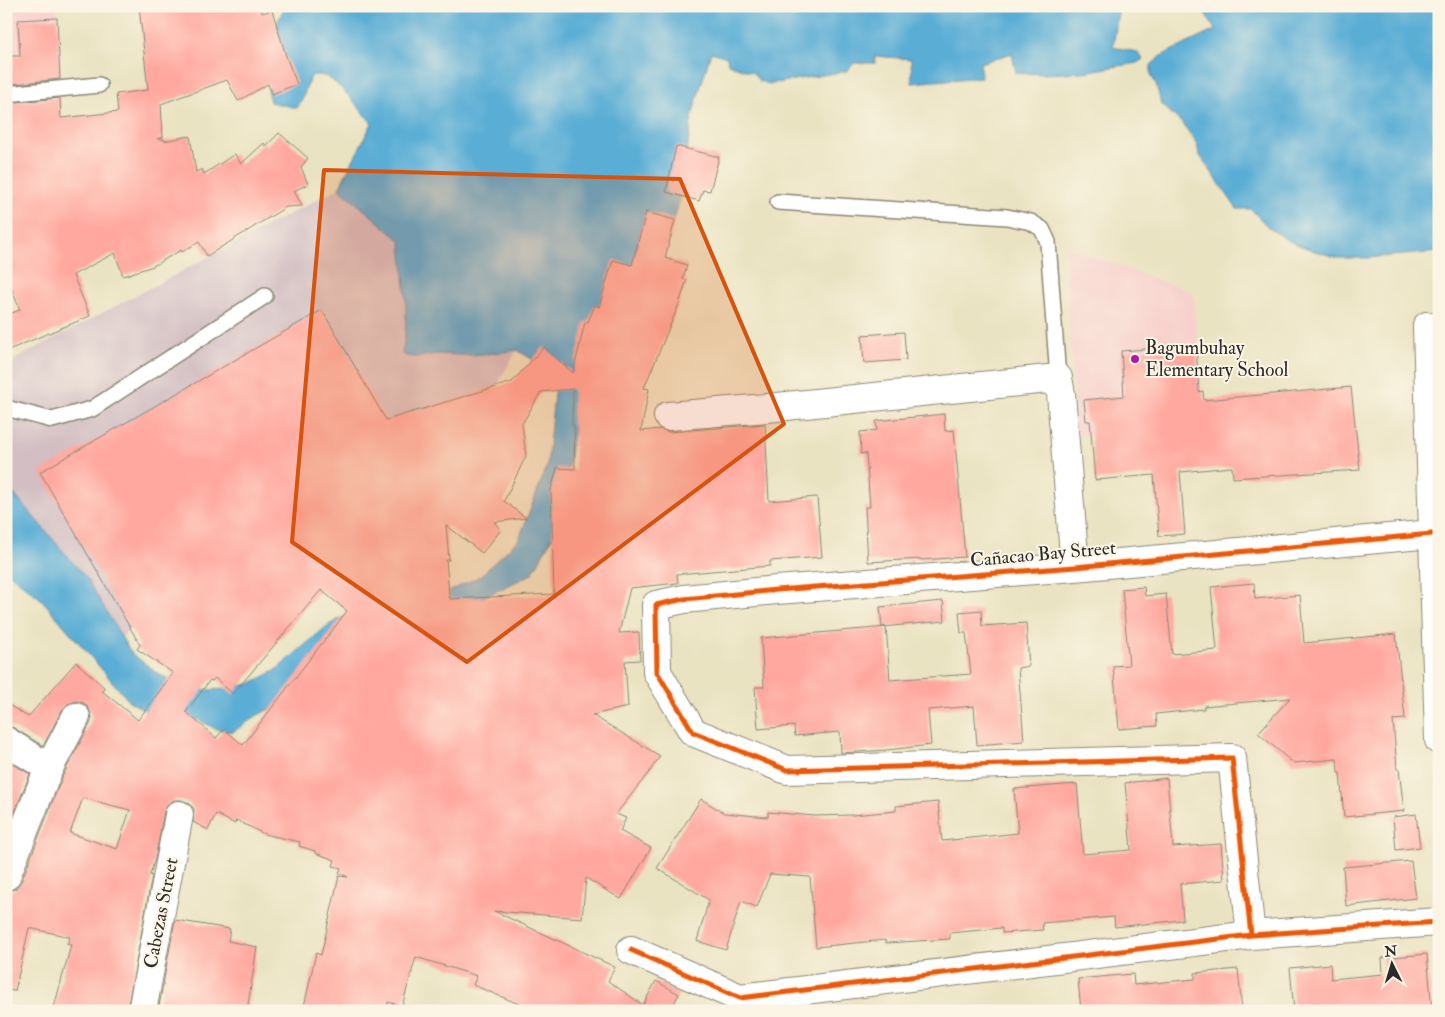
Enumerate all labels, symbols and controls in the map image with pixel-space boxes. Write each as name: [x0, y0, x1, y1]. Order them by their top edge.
place label: Bagumbuhay Elementary School: [1145, 336, 1289, 382]
marker: Bagumbuhay Elementary School: [1129, 353, 1141, 365]
street label: Cañacao Bay Street: [969, 536, 1117, 572]
street label: Cabezas Street: [139, 856, 183, 970]
north arrow: [1368, 940, 1418, 990]
text: N: [1383, 942, 1398, 961]

